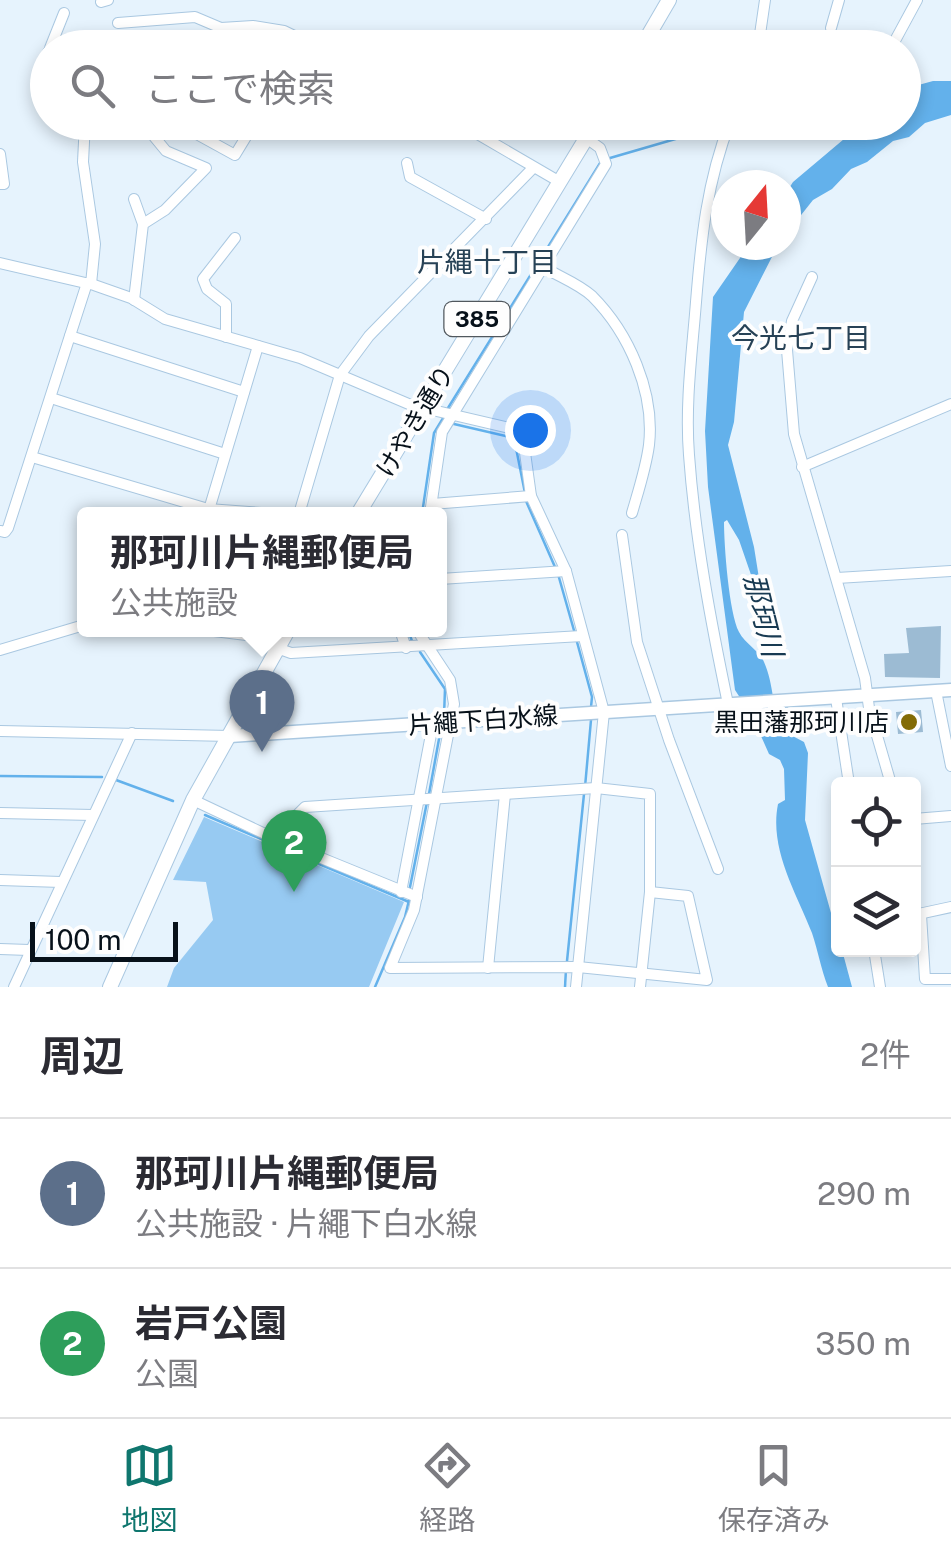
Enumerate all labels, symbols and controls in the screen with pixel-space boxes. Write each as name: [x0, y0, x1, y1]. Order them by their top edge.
search box: [30, 30, 921, 140]
icon: search: [65, 58, 120, 113]
text: ここで検索: [145, 66, 335, 111]
north arrow: [711, 170, 801, 260]
district label: 片縄十丁目: [417, 245, 557, 278]
road number: 385: [444, 302, 510, 336]
district label: 今光七丁目: [731, 321, 871, 354]
street label: けやき通り: [370, 360, 460, 482]
your location: [505, 405, 556, 456]
popup: [77, 507, 447, 637]
text: 那珂川片縄郵便局: [110, 530, 414, 575]
water label: 那珂川: [738, 570, 791, 663]
text: 公共施設: [110, 584, 238, 621]
pin: 1: [230, 670, 294, 752]
street label: 片繩下白水線: [407, 700, 559, 740]
place label: 黒田藩那珂川店: [714, 707, 889, 737]
marker: 黒田藩那珂川店: [898, 711, 920, 733]
map controls: [831, 777, 921, 957]
button: locate: [831, 777, 921, 867]
pin: 2: [262, 810, 326, 892]
button: layers: [831, 867, 921, 957]
scale bar: [30, 917, 178, 961]
text: 100 m: [45, 923, 122, 956]
text: 周辺: [40, 1031, 124, 1080]
text: 2件: [860, 1036, 911, 1073]
text: 那珂川片縄郵便局: [135, 1151, 439, 1196]
text: 1: [66, 1175, 79, 1212]
text: 290 m: [817, 1175, 911, 1212]
text: 公共施設 · 片繩下白水線: [135, 1205, 478, 1242]
text: 岩戸公園: [135, 1301, 287, 1346]
text: 2: [62, 1325, 83, 1362]
text: 350 m: [815, 1325, 911, 1362]
text: 公園: [135, 1355, 199, 1392]
tab: 地図: [121, 1438, 177, 1538]
tab: 経路: [419, 1438, 476, 1538]
tab: 保存済み: [718, 1438, 830, 1538]

